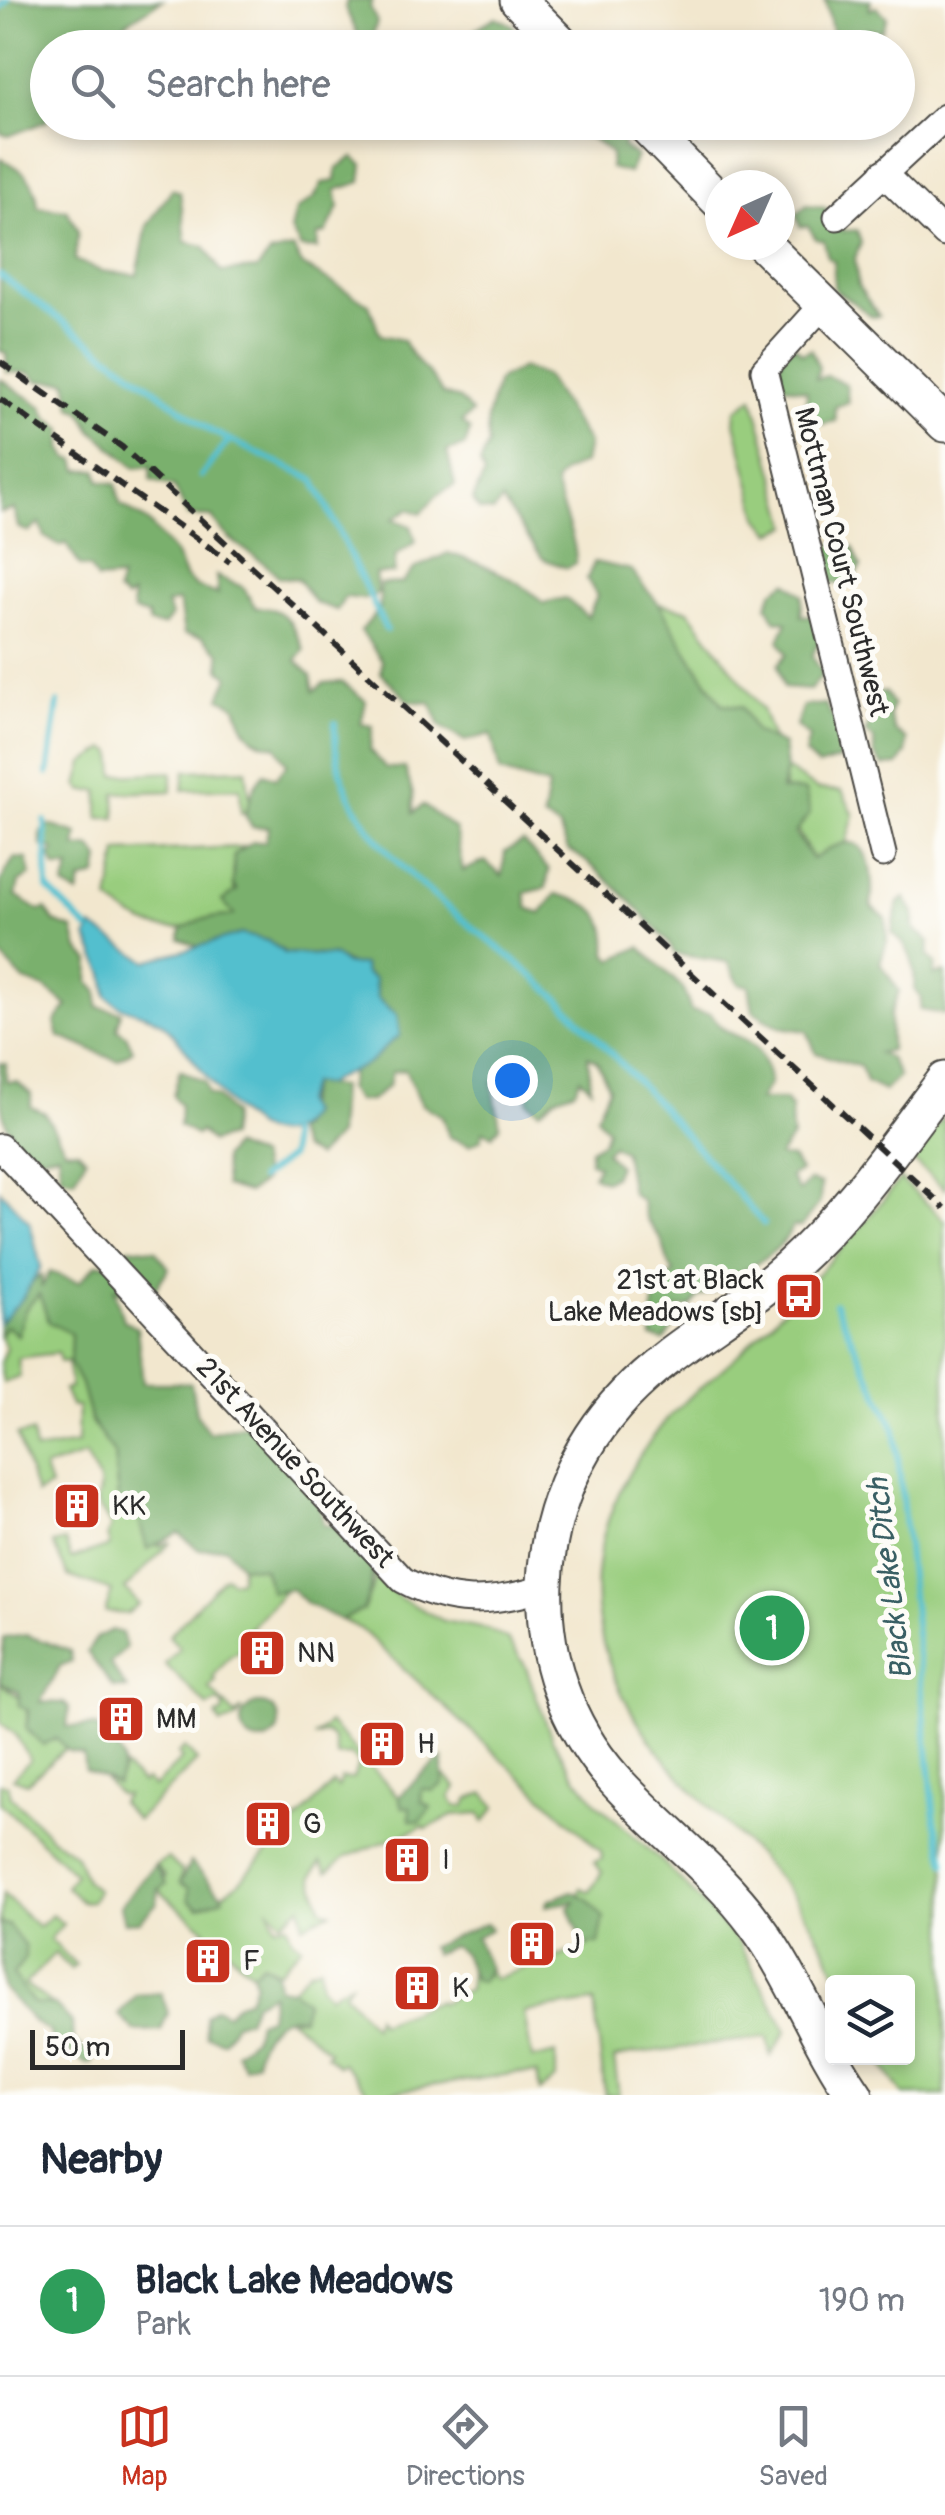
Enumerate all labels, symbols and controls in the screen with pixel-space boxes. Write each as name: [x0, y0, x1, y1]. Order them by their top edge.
search box: [30, 30, 915, 140]
icon: search: [65, 58, 120, 113]
text: Search here: [145, 61, 331, 109]
north arrow: [705, 170, 795, 260]
street label: Mottman Court Southwest: [786, 404, 896, 721]
your location: [487, 1055, 538, 1106]
place label: 21st at Black Lake Meadows [sb]: [548, 1263, 764, 1330]
bus stop icon: 21st at Black Lake Meadows [sb]: [773, 1270, 825, 1322]
street label: 21st Avenue Southwest: [188, 1351, 402, 1576]
water label: Black Lake Ditch: [859, 1474, 921, 1682]
building icon: KK: [51, 1480, 103, 1532]
place label: KK: [112, 1489, 146, 1524]
pin: 1: [740, 1590, 804, 1666]
building icon: NN: [236, 1627, 288, 1679]
place label: NN: [297, 1636, 335, 1671]
building icon: MM: [95, 1693, 147, 1745]
place label: MM: [156, 1702, 196, 1737]
building icon: H: [356, 1718, 408, 1770]
place label: H: [417, 1727, 435, 1762]
building icon: G: [242, 1798, 294, 1850]
place label: G: [303, 1807, 322, 1842]
building icon: I: [381, 1834, 433, 1886]
place label: I: [442, 1843, 450, 1878]
building icon: J: [506, 1918, 558, 1970]
place label: J: [567, 1927, 580, 1962]
building icon: F: [182, 1935, 234, 1987]
place label: F: [243, 1944, 260, 1979]
building icon: K: [391, 1962, 443, 2014]
place label: K: [452, 1971, 469, 2006]
map controls: [825, 1975, 915, 2065]
button: layers: [825, 1975, 915, 2065]
scale bar: [30, 2025, 185, 2070]
text: 50 m: [45, 2030, 110, 2065]
text: Nearby: [40, 2134, 162, 2186]
text: Black Lake Meadows: [135, 2257, 453, 2305]
text: 1: [66, 2281, 79, 2321]
text: 190 m: [819, 2281, 905, 2321]
text: Park: [135, 2305, 191, 2345]
tab: Map: [117, 2399, 172, 2494]
tab: Directions: [406, 2399, 525, 2494]
tab: Saved: [759, 2399, 828, 2494]

